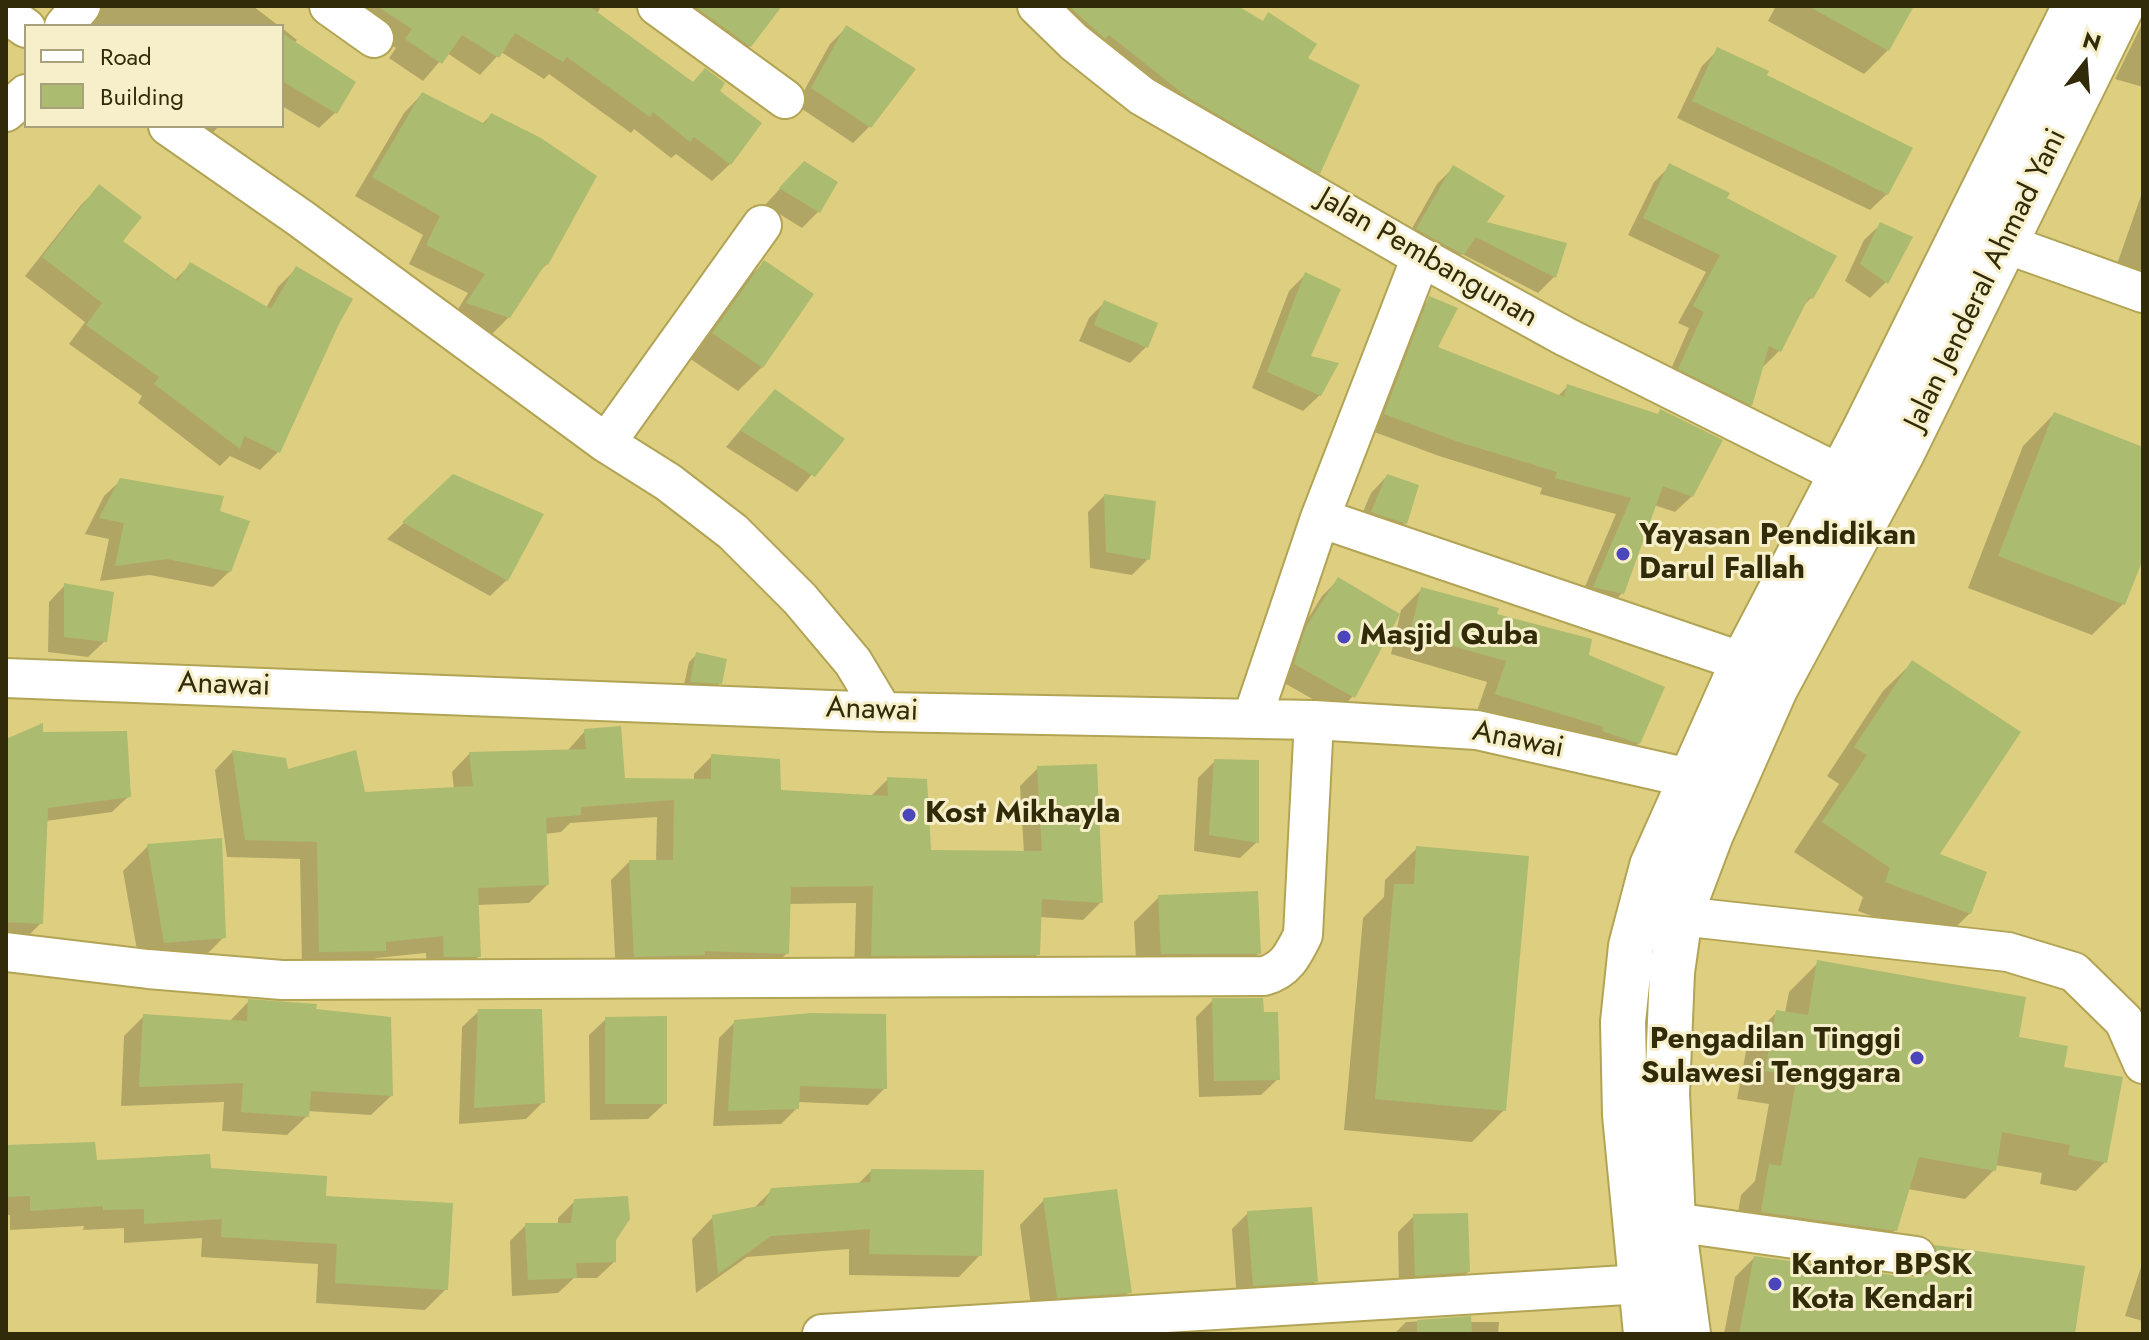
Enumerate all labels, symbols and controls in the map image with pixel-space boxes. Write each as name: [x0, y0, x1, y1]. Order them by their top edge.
text: N: [2079, 23, 2105, 59]
legend: [24, 24, 284, 128]
north arrow: [2045, 24, 2125, 104]
text: Road: [100, 39, 152, 74]
text: Building: [100, 79, 184, 114]
street label: Jalan Jenderal Ahmad Yani: [1898, 124, 2076, 436]
street label: Jalan Pembangunan: [1311, 181, 1543, 337]
place label: Yayasan Pendidikan Darul Fallah: [1639, 519, 1916, 590]
marker: Yayasan Pendidikan Darul Fallah: [1614, 545, 1632, 563]
place label: Masjid Quba: [1360, 619, 1538, 655]
marker: Masjid Quba: [1335, 628, 1353, 646]
street label: Anawai: [177, 666, 271, 706]
street label: Anawai: [825, 691, 919, 731]
street label: Anawai: [1469, 715, 1567, 767]
place label: Kost Mikhayla: [925, 797, 1120, 833]
marker: Kost Mikhayla: [900, 806, 918, 824]
place label: Pengadilan Tinggi Sulawesi Tenggara: [1641, 1023, 1901, 1094]
marker: Pengadilan Tinggi Sulawesi Tenggara: [1908, 1049, 1926, 1067]
place label: Kantor BPSK Kota Kendari: [1791, 1249, 1973, 1320]
marker: Kantor BPSK Kota Kendari: [1766, 1275, 1784, 1293]

